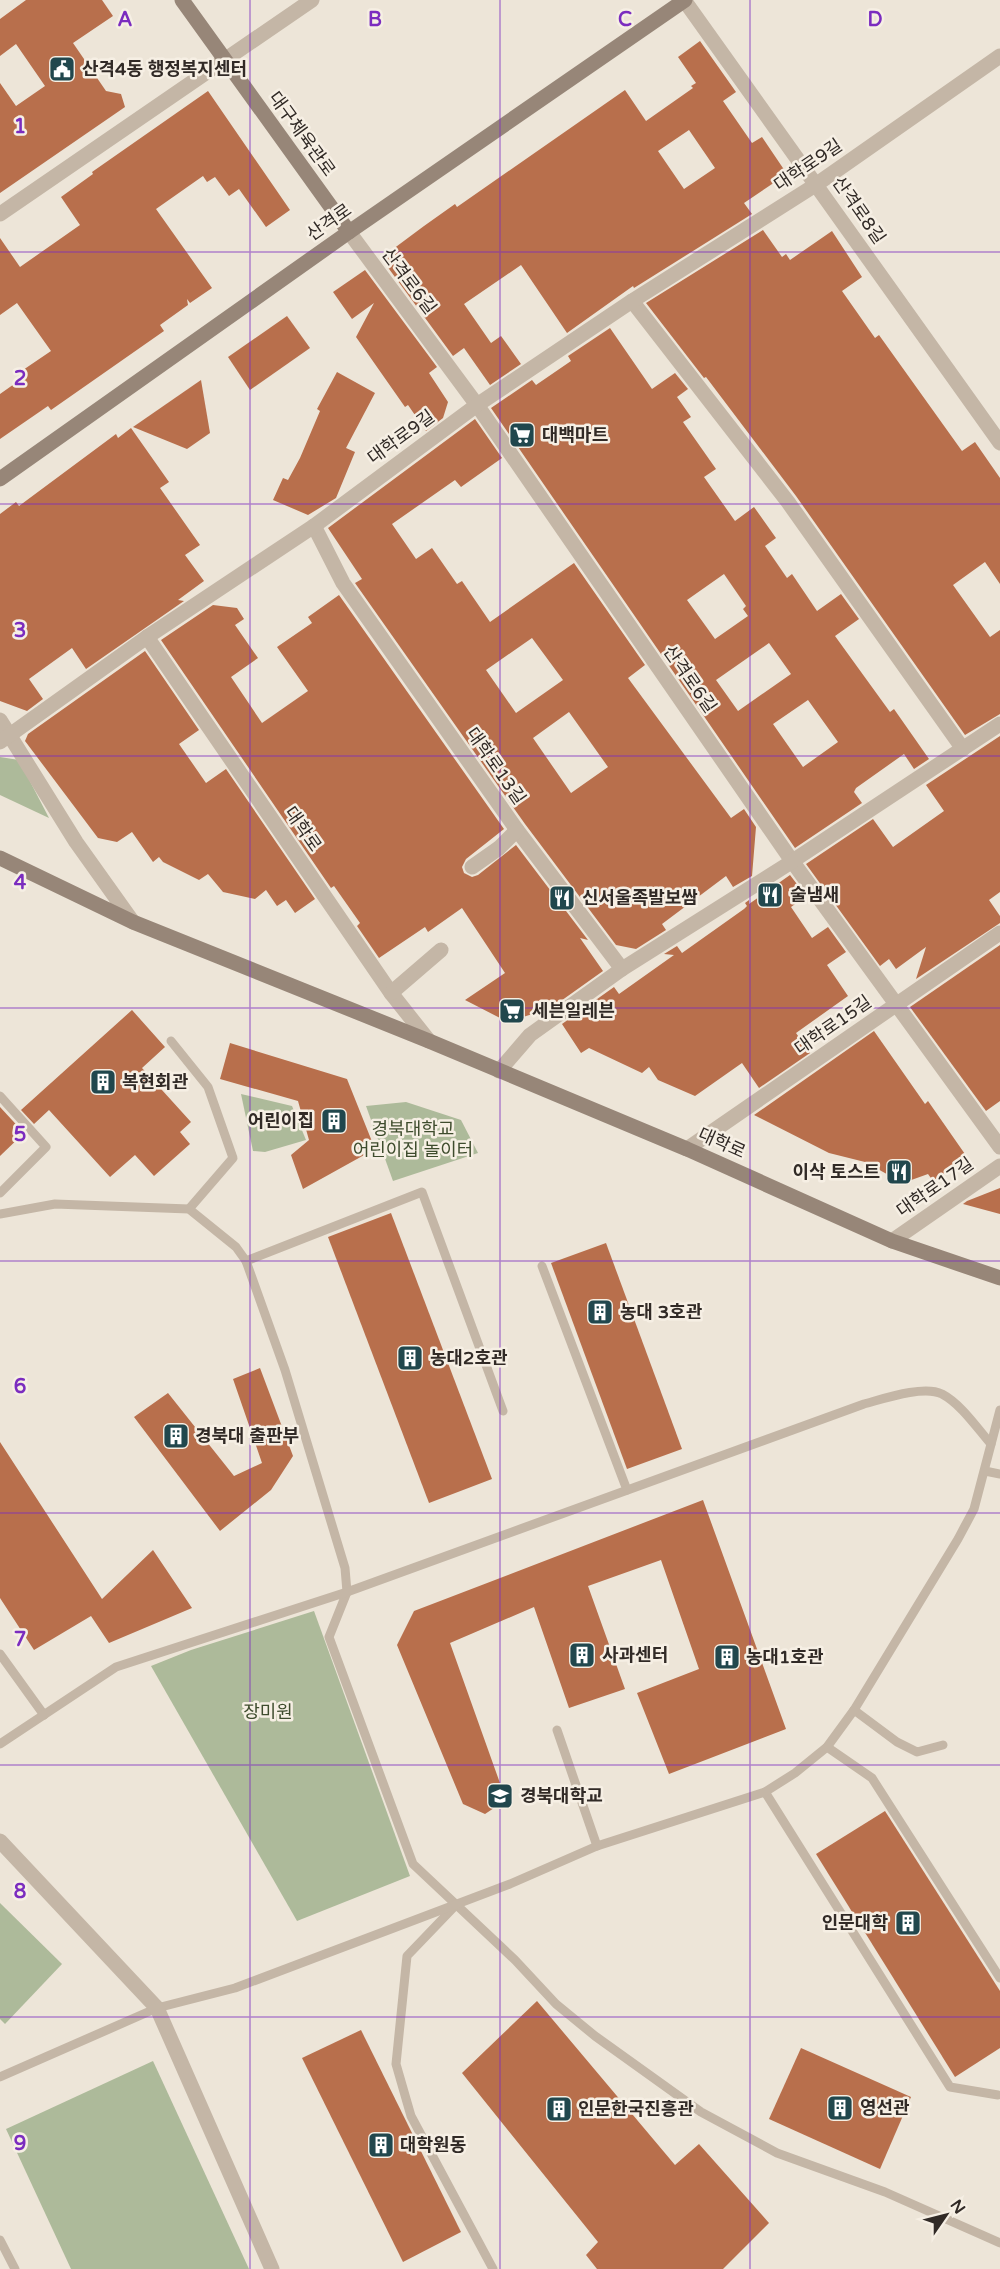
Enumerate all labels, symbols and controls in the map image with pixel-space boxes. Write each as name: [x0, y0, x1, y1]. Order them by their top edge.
text: A: [118, 8, 133, 32]
text: B: [368, 8, 382, 32]
text: C: [618, 8, 632, 32]
text: D: [867, 8, 883, 32]
public building icon: 산격4동 행정복지센터: [47, 54, 77, 84]
place label: 산격4동 행정복지센터: [82, 58, 247, 80]
street label: 대구체육관로: [264, 87, 340, 181]
text: 1: [14, 115, 26, 139]
street label: 대학로9길: [770, 134, 846, 196]
street label: 산격로8길: [828, 172, 890, 248]
street label: 산격로: [302, 199, 356, 245]
street label: 산격로6길: [377, 243, 441, 319]
text: 2: [14, 367, 26, 391]
street label: 대학로9길: [363, 405, 439, 469]
supermarket icon: 대백마트: [507, 420, 537, 450]
place label: 대백마트: [542, 424, 608, 446]
text: 3: [14, 619, 26, 643]
street label: 산격로6길: [659, 641, 721, 717]
street label: 대학로13길: [462, 723, 530, 809]
street label: 대학로: [280, 802, 326, 856]
text: 4: [14, 871, 27, 895]
restaurant icon: 술냄새: [755, 880, 785, 910]
restaurant icon: 신서울족발보쌈: [547, 883, 577, 913]
place label: 술냄새: [790, 884, 840, 906]
place label: 신서울족발보쌈: [582, 887, 698, 909]
street label: 대학로15길: [790, 991, 876, 1059]
supermarket icon: 세븐일레븐: [497, 996, 527, 1026]
place label: 세븐일레븐: [532, 1000, 615, 1022]
building icon: 복현회관: [88, 1067, 118, 1097]
place label: 복현회관: [122, 1071, 189, 1093]
building icon: 어린이집: [319, 1106, 349, 1136]
place label: 어린이집: [248, 1110, 314, 1132]
park label: 경북대학교 어린이집 놀이터: [353, 1118, 473, 1161]
text: 5: [14, 1123, 26, 1147]
street label: 대학로: [695, 1123, 749, 1163]
street label: 대학로17길: [892, 1153, 978, 1221]
restaurant icon: 이삭 토스트: [884, 1157, 914, 1187]
place label: 이삭 토스트: [793, 1161, 880, 1183]
building icon: 농대 3호관: [585, 1297, 615, 1327]
place label: 농대 3호관: [620, 1301, 703, 1323]
building icon: 농대2호관: [395, 1343, 425, 1373]
place label: 농대2호관: [430, 1347, 508, 1369]
text: 6: [14, 1375, 26, 1399]
building icon: 경북대 출판부: [161, 1421, 191, 1451]
place label: 경북대 출판부: [195, 1425, 299, 1447]
text: 7: [14, 1628, 26, 1652]
building icon: 사과센터: [567, 1640, 597, 1670]
building icon: 농대1호관: [712, 1642, 742, 1672]
place label: 사과센터: [602, 1644, 668, 1666]
place label: 농대1호관: [746, 1646, 824, 1668]
park label: 장미원: [243, 1701, 293, 1723]
school or university icon: 경북대학교: [485, 1781, 515, 1811]
place label: 경북대학교: [520, 1785, 603, 1807]
text: 8: [14, 1880, 26, 1904]
building icon: 인문대학: [893, 1908, 923, 1938]
place label: 인문대학: [822, 1912, 888, 1934]
building icon: 영선관: [825, 2093, 855, 2123]
building icon: 인문한국진흥관: [544, 2094, 574, 2124]
place label: 영선관: [860, 2097, 910, 2119]
place label: 인문한국진흥관: [578, 2098, 694, 2120]
building icon: 대학원동: [366, 2130, 396, 2160]
text: 9: [14, 2132, 26, 2156]
place label: 대학원동: [400, 2134, 466, 2156]
north arrow: [916, 2185, 976, 2245]
text: N: [946, 2196, 969, 2218]

